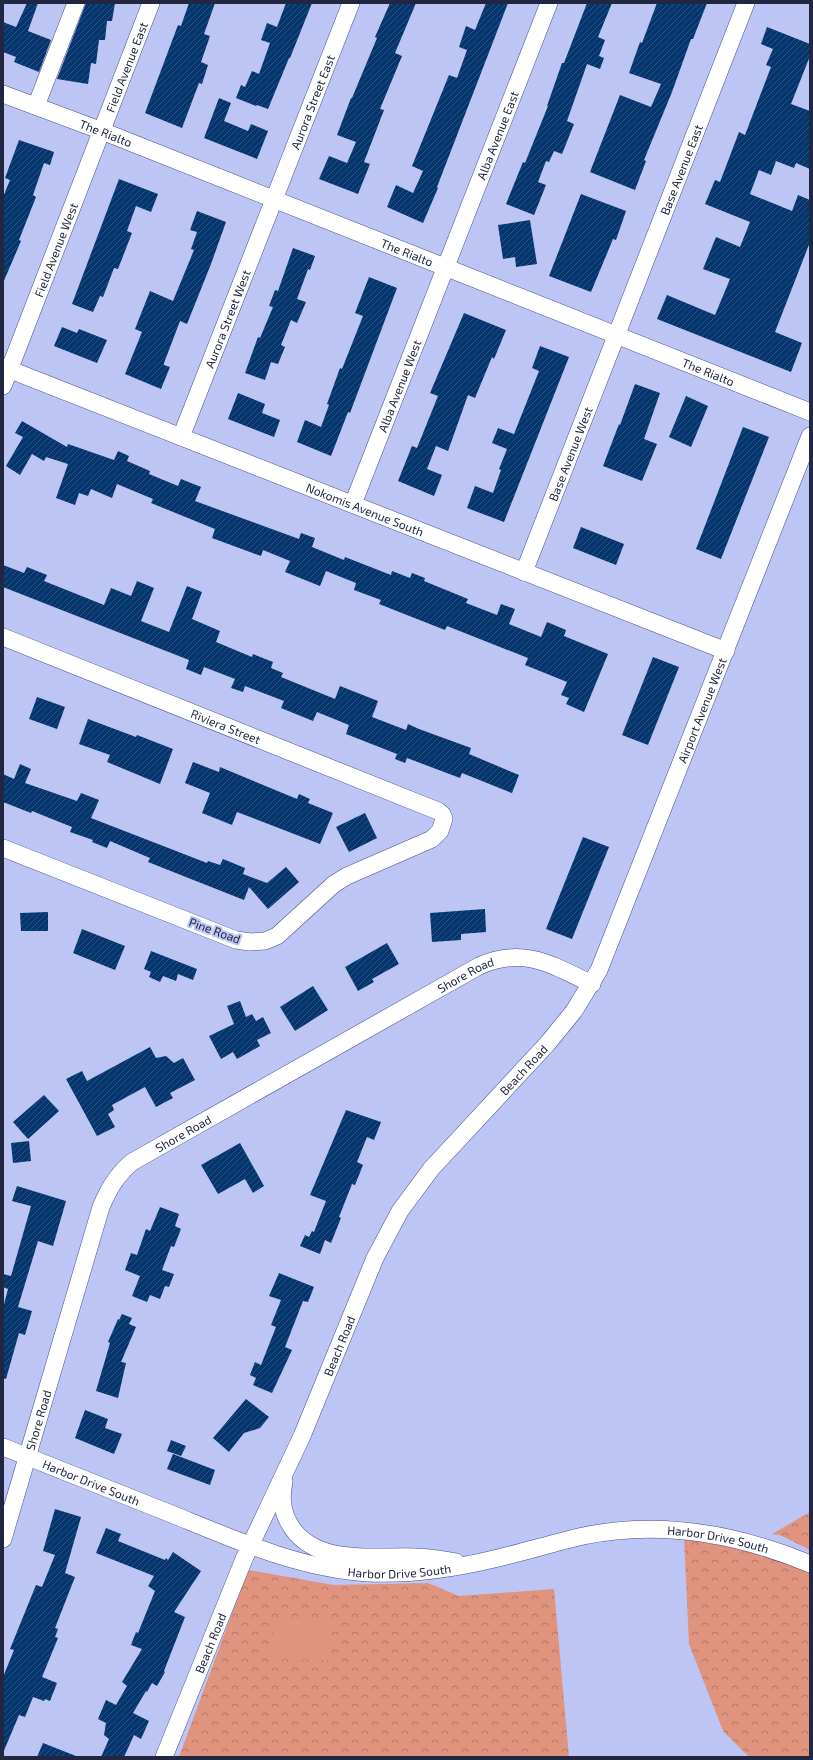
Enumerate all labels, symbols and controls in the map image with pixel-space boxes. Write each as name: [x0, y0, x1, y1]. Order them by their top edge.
street label: Field Avenue East: [102, 19, 150, 114]
street label: Aurora Street East: [288, 52, 337, 151]
street label: Alba Avenue East: [474, 89, 521, 181]
street label: The Rialto: [78, 116, 134, 149]
street label: Base Avenue East: [657, 122, 705, 217]
street label: Field Avenue West: [31, 200, 80, 299]
street label: The Rialto: [379, 235, 435, 269]
street label: Aurora Street West: [202, 267, 253, 370]
street label: Alba Avenue West: [375, 337, 424, 434]
street label: The Rialto: [680, 355, 737, 388]
street label: Base Avenue West: [545, 404, 595, 503]
street label: Nokomis Avenue South: [304, 480, 426, 539]
street label: Airport Avenue West: [675, 655, 729, 765]
street label: Riviera Street: [189, 706, 263, 746]
street label: Pine Road: [187, 914, 243, 946]
street label: Shore Road: [435, 954, 495, 995]
street label: Beach Road: [496, 1041, 550, 1098]
street label: Shore Road: [153, 1112, 214, 1154]
street label: Beach Road: [320, 1314, 358, 1378]
street label: Shore Road: [23, 1388, 54, 1452]
street label: Harbor Drive South: [41, 1456, 142, 1508]
street label: Harbor Drive South: [667, 1523, 771, 1555]
street label: Harbor Drive South: [347, 1561, 452, 1580]
street label: Beach Road: [192, 1611, 229, 1675]

